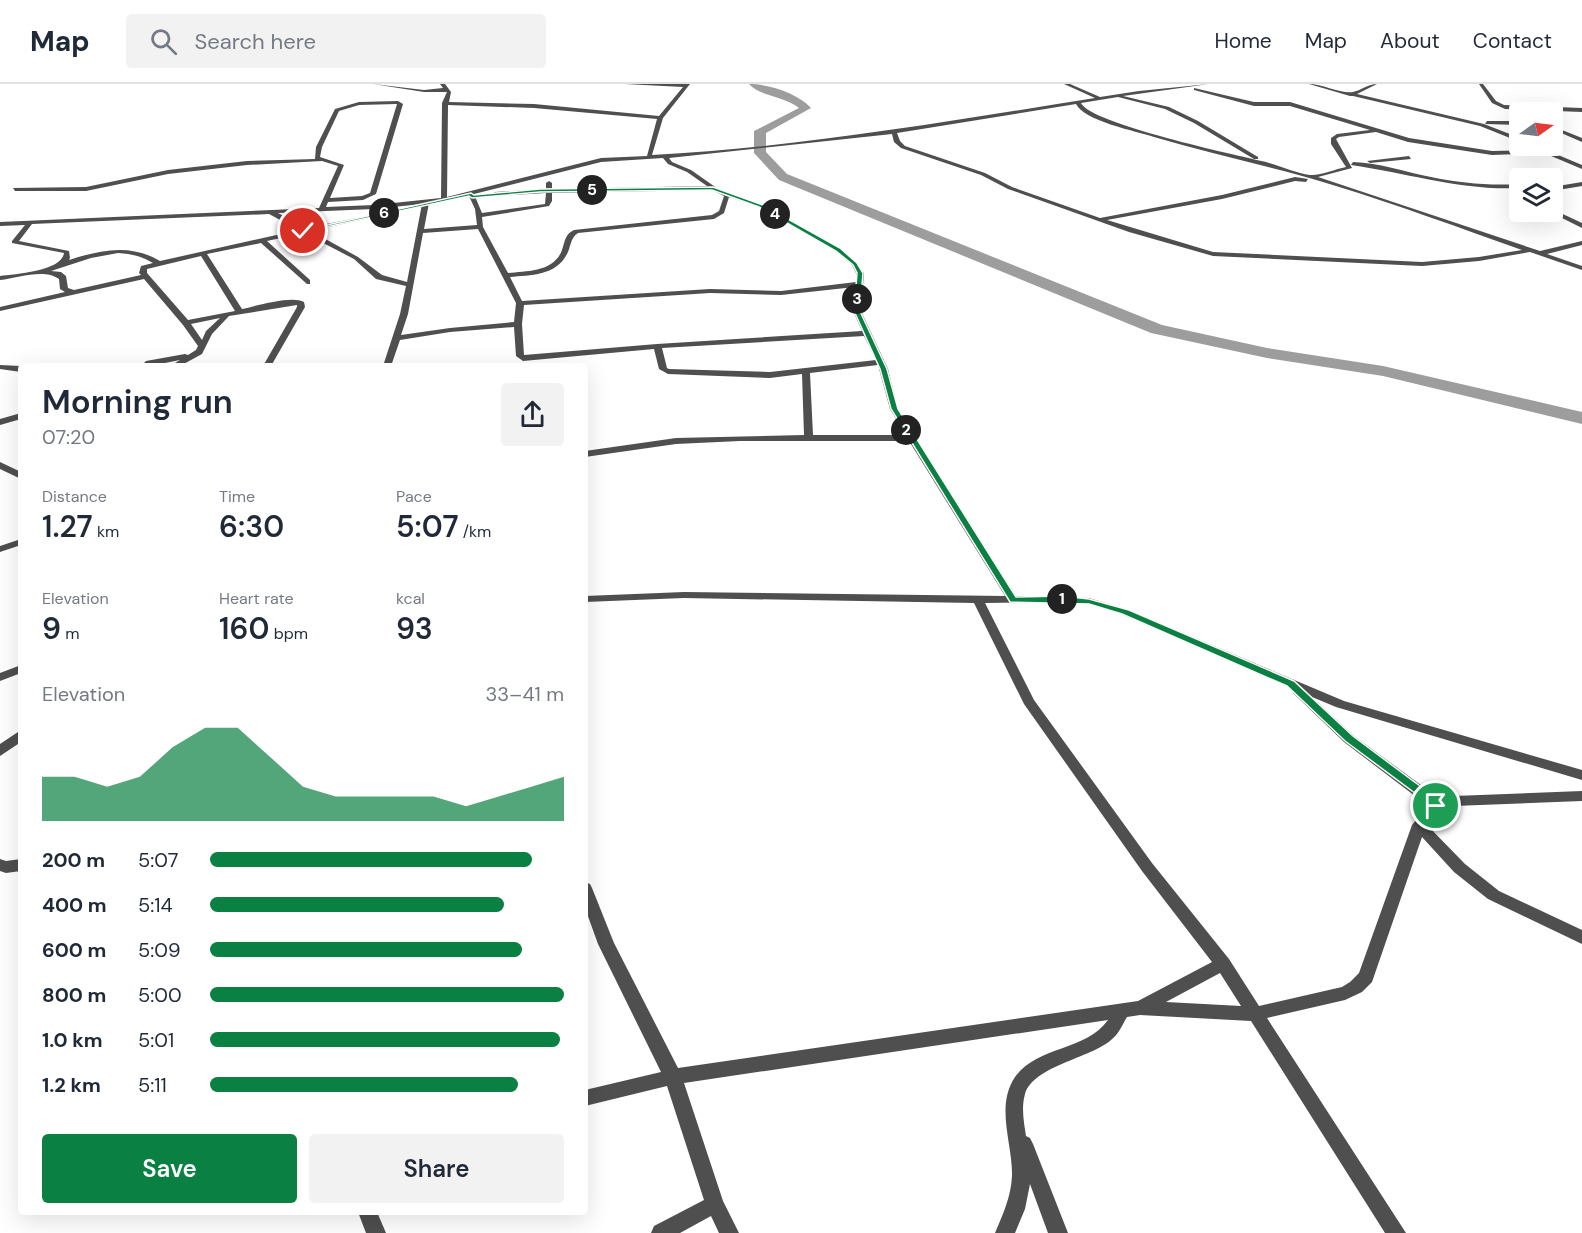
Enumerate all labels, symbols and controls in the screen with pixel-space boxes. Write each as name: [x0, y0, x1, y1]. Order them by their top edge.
search box: [126, 14, 546, 68]
text: Map: [30, 23, 90, 60]
icon: search: [147, 25, 180, 58]
text: Search here: [195, 27, 316, 56]
text: Home: [1214, 27, 1272, 55]
text: Map: [1305, 27, 1347, 55]
text: About: [1380, 27, 1440, 55]
text: Contact: [1473, 27, 1552, 55]
north arrow: [1509, 102, 1563, 156]
map controls: [1509, 102, 1563, 222]
button: layers: [1509, 168, 1563, 222]
pin: 5: [577, 175, 607, 205]
text: 5: [587, 179, 597, 200]
pin: 6: [369, 198, 399, 228]
pin: 4: [760, 199, 790, 229]
text: 6: [379, 202, 389, 223]
text: 4: [770, 203, 780, 224]
pin: [277, 205, 328, 256]
icon: check: [286, 214, 319, 247]
pin: 3: [842, 284, 872, 314]
text: 3: [852, 288, 862, 309]
text: Morning run: [42, 380, 233, 423]
button: share: [501, 383, 564, 446]
pin: 2: [891, 415, 921, 445]
text: 2: [901, 419, 911, 440]
text: 07:20: [42, 424, 95, 450]
text: Distance: [42, 486, 107, 507]
text: Time: [219, 486, 255, 507]
text: Pace: [396, 486, 432, 507]
text: 1.27: [42, 507, 93, 546]
text: 6:30: [219, 507, 284, 546]
text: 5:07: [396, 507, 458, 546]
text: km: [93, 521, 119, 542]
text: /km: [458, 521, 491, 542]
pin: 1: [1047, 584, 1077, 614]
text: Elevation: [42, 588, 109, 609]
text: Heart rate: [219, 588, 294, 609]
text: kcal: [396, 588, 425, 609]
text: 1: [1059, 588, 1065, 609]
text: 9: [42, 609, 61, 648]
text: 160: [219, 609, 269, 648]
text: 93: [396, 609, 433, 648]
text: m: [61, 623, 80, 644]
text: bpm: [269, 623, 308, 644]
text: Elevation: [42, 681, 125, 707]
text: 33–41 m: [485, 681, 564, 707]
pin: [1410, 780, 1461, 831]
icon: arrive: [1419, 789, 1452, 822]
text: 200 m: [42, 847, 105, 873]
text: 5:07: [138, 847, 178, 873]
text: 400 m: [42, 892, 107, 918]
text: 5:14: [138, 892, 173, 918]
text: 600 m: [42, 937, 106, 963]
text: 5:09: [138, 937, 180, 963]
text: 800 m: [42, 982, 106, 1008]
text: 5:00: [138, 982, 182, 1008]
text: 1.0 km: [42, 1027, 103, 1053]
text: 5:01: [138, 1027, 174, 1053]
text: 1.2 km: [42, 1072, 101, 1098]
text: 5:11: [138, 1072, 167, 1098]
button: Save: [42, 1134, 297, 1203]
button: Share: [309, 1134, 564, 1203]

